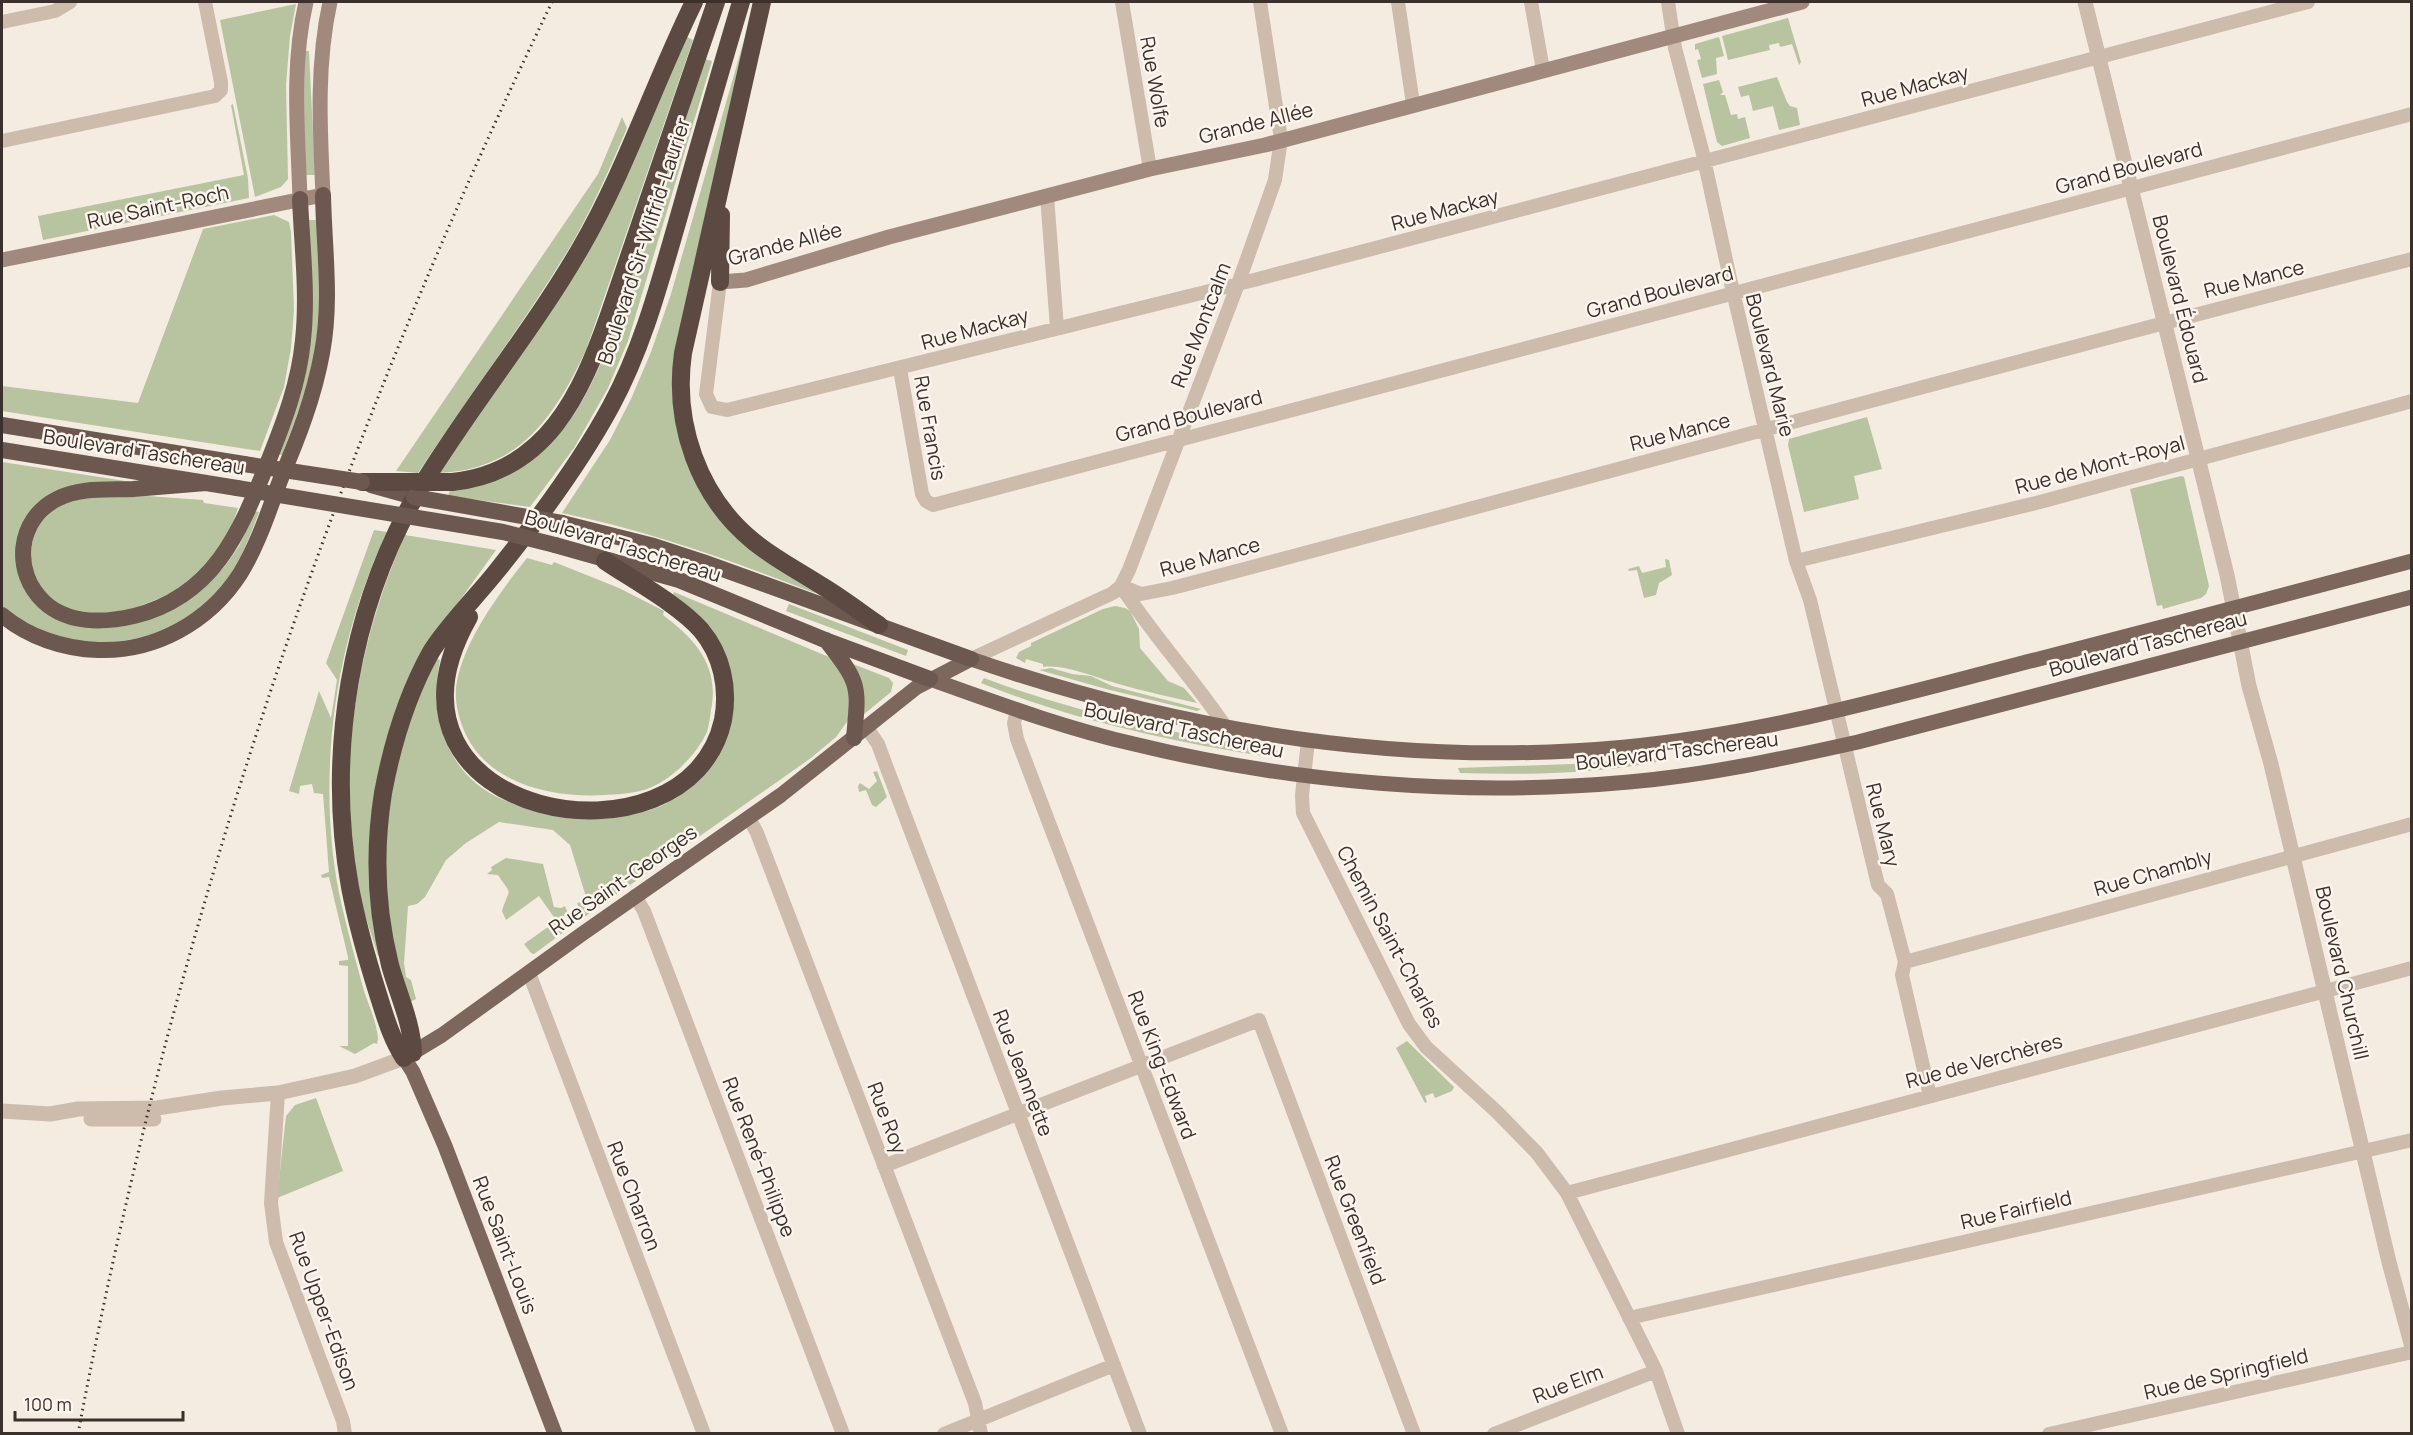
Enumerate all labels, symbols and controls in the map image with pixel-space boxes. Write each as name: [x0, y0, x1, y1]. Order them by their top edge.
street label: Rue Wolfe: [1134, 34, 1177, 130]
street label: Rue Mackay: [1858, 58, 1972, 113]
street label: Grande Allée: [1196, 95, 1316, 150]
street label: Boulevard Sir-Wilfrid-Laurier: [591, 114, 696, 368]
street label: Grand Boulevard: [2052, 135, 2205, 200]
street label: Rue Saint-Roch: [85, 178, 231, 235]
street label: Rue Mackay: [1388, 182, 1502, 237]
street label: Boulevard Édouard: [2147, 212, 2214, 386]
street label: Grande Allée: [725, 215, 845, 272]
street label: Rue Mance: [2201, 253, 2307, 304]
street label: Rue Montcalm: [1164, 258, 1237, 391]
street label: Grand Boulevard: [1583, 259, 1736, 324]
street label: Boulevard Marie: [1740, 290, 1801, 439]
street label: Rue Mackay: [918, 301, 1032, 356]
street label: Rue Francis: [908, 373, 953, 482]
street label: Grand Boulevard: [1112, 383, 1265, 448]
street label: Rue Mance: [1627, 406, 1733, 457]
street label: Boulevard Taschereau: [41, 422, 247, 481]
street label: Rue de Mont-Royal: [2012, 429, 2188, 500]
street label: Boulevard Taschereau: [522, 503, 725, 588]
street label: Rue Mance: [1157, 530, 1263, 583]
street label: Boulevard Taschereau: [2046, 604, 2250, 683]
street label: Boulevard Taschereau: [1082, 695, 1287, 764]
street label: Boulevard Taschereau: [1574, 725, 1780, 776]
street label: Rue Mary: [1860, 780, 1907, 870]
street label: Rue Saint-Georges: [543, 818, 702, 941]
street label: Chemin Saint-Charles: [1331, 841, 1450, 1033]
street label: Rue Chambly: [2091, 843, 2215, 902]
street label: Boulevard Churchill: [2309, 883, 2376, 1062]
street label: Rue King-Edward: [1122, 987, 1203, 1143]
street label: Rue Jeannette: [987, 1005, 1060, 1140]
street label: Rue de Verchères: [1903, 1027, 2065, 1094]
street label: Rue René-Philippe: [716, 1073, 802, 1241]
street label: Rue Roy: [861, 1078, 914, 1158]
street label: Rue Charron: [601, 1137, 668, 1255]
street label: Rue Greenfield: [1318, 1151, 1393, 1288]
street label: Rue Saint-Louis: [467, 1172, 544, 1318]
street label: Rue Fairfield: [1958, 1184, 2074, 1235]
street label: Rue Upper-Edison: [283, 1228, 366, 1394]
street label: Rue de Springfield: [2141, 1341, 2311, 1406]
street label: Rue Elm: [1529, 1358, 1607, 1409]
scale bar: [15, 1384, 183, 1422]
text: 100 m: [24, 1392, 72, 1416]

